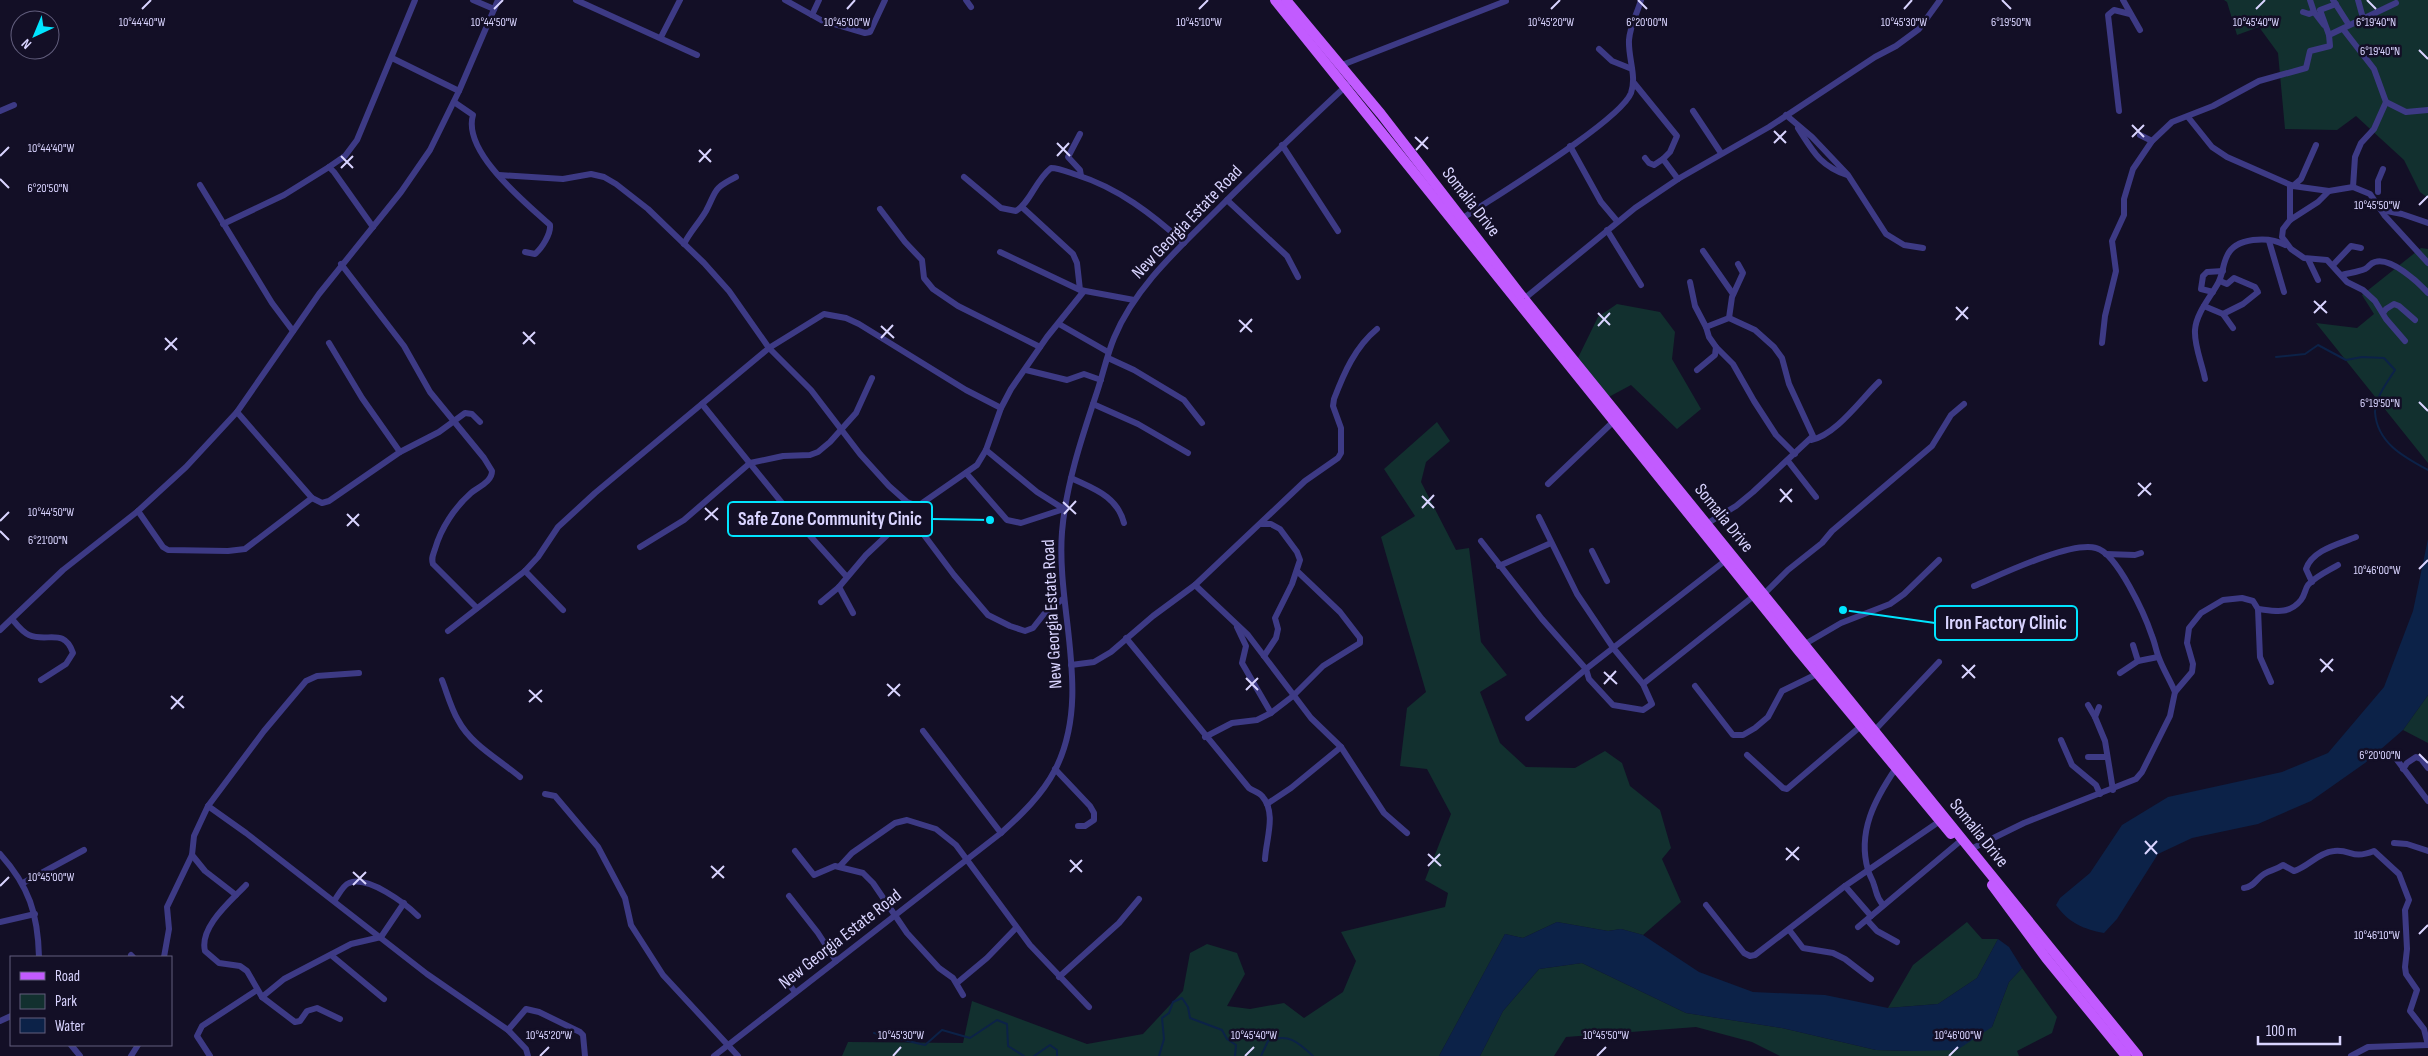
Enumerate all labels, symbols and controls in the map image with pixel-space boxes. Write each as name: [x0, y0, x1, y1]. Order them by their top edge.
north arrow: [10, 10, 60, 60]
text: 10°44'40"W: [119, 15, 165, 30]
text: 10°44'50"W: [471, 15, 517, 30]
text: 10°45'00"W: [824, 15, 870, 30]
text: 10°45'10"W: [1176, 15, 1222, 30]
text: 10°45'20"W: [1528, 15, 1574, 30]
text: 6°20'00"N: [1626, 15, 1668, 30]
text: 10°45'30"W: [1881, 15, 1927, 30]
text: 6°19'50"N: [1991, 15, 2031, 30]
text: 10°45'40"W: [2233, 15, 2279, 30]
text: 6°19'40"N: [2356, 15, 2396, 30]
text: N: [18, 35, 35, 53]
text: 6°19'40"N: [2360, 44, 2400, 59]
text: 10°44'40"W: [28, 141, 74, 156]
street label: New Georgia Estate Road: [1127, 161, 1247, 283]
street label: Somalia Drive: [1437, 163, 1505, 241]
text: 6°20'50"N: [28, 181, 68, 196]
text: 10°45'50"W: [2354, 198, 2400, 213]
text: 6°19'50"N: [2360, 396, 2400, 411]
street label: Somalia Drive: [1690, 480, 1758, 556]
callout: Safe Zone Community Cinic: [728, 502, 932, 536]
text: 10°44'50"W: [28, 505, 74, 520]
text: Safe Zone Community Cinic: [738, 508, 922, 531]
text: 6°21'00"N: [28, 533, 68, 548]
street label: New Georgia Estate Road: [1038, 539, 1066, 689]
text: 10°46'00"W: [2353, 563, 2401, 578]
callout: Iron Factory Clinic: [1935, 606, 2077, 640]
text: Iron Factory Clinic: [1945, 612, 2067, 635]
text: 6°20'00"N: [2359, 748, 2401, 763]
street label: Somalia Drive: [1945, 795, 2013, 871]
text: 10°45'00"W: [28, 870, 74, 885]
street label: New Georgia Estate Road: [775, 885, 905, 993]
text: 10°46'10"W: [2354, 928, 2400, 943]
legend: [10, 956, 172, 1046]
text: Road: [55, 967, 80, 986]
text: Park: [55, 992, 77, 1011]
scale bar: [2258, 1014, 2340, 1046]
text: Water: [55, 1017, 86, 1036]
text: 100 m: [2266, 1022, 2297, 1041]
text: 10°45'20"W: [526, 1028, 572, 1043]
text: 10°45'30"W: [878, 1028, 924, 1043]
text: 10°45'40"W: [1231, 1028, 1277, 1043]
text: 10°45'50"W: [1583, 1028, 1629, 1043]
text: 10°46'00"W: [1934, 1028, 1982, 1043]

